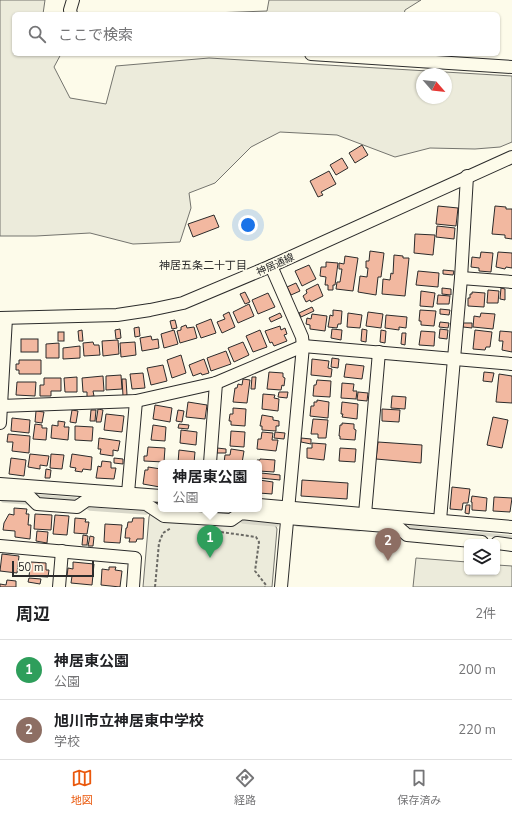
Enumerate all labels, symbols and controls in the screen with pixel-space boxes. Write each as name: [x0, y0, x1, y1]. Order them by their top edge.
search box: [12, 12, 500, 56]
icon: search: [26, 23, 48, 45]
text: ここで検索: [58, 25, 133, 45]
north arrow: [416, 68, 452, 104]
your location: [238, 215, 258, 235]
street label: 神居通線: [254, 250, 297, 279]
district label: 神居五条二十丁目: [159, 258, 247, 273]
popup: [158, 460, 262, 512]
text: 神居東公園: [172, 467, 248, 487]
text: 公園: [172, 489, 199, 507]
pin: 1: [197, 525, 223, 558]
pin: 2: [375, 528, 401, 561]
map controls: [464, 539, 500, 575]
button: layers: [464, 539, 500, 575]
scale bar: [12, 559, 94, 578]
text: 50 m: [18, 560, 43, 575]
text: 周辺: [16, 603, 50, 626]
text: 2件: [475, 605, 496, 623]
text: 神居東公園: [54, 651, 129, 671]
text: 1: [25, 661, 33, 679]
text: 200 m: [458, 661, 496, 679]
text: 公園: [54, 673, 80, 691]
text: 旭川市立神居東中学校: [54, 711, 204, 731]
text: 2: [25, 721, 33, 739]
text: 220 m: [458, 721, 496, 739]
text: 学校: [54, 733, 80, 751]
tab: 地図: [71, 767, 93, 808]
tab: 経路: [234, 767, 256, 808]
tab: 保存済み: [397, 767, 441, 808]

